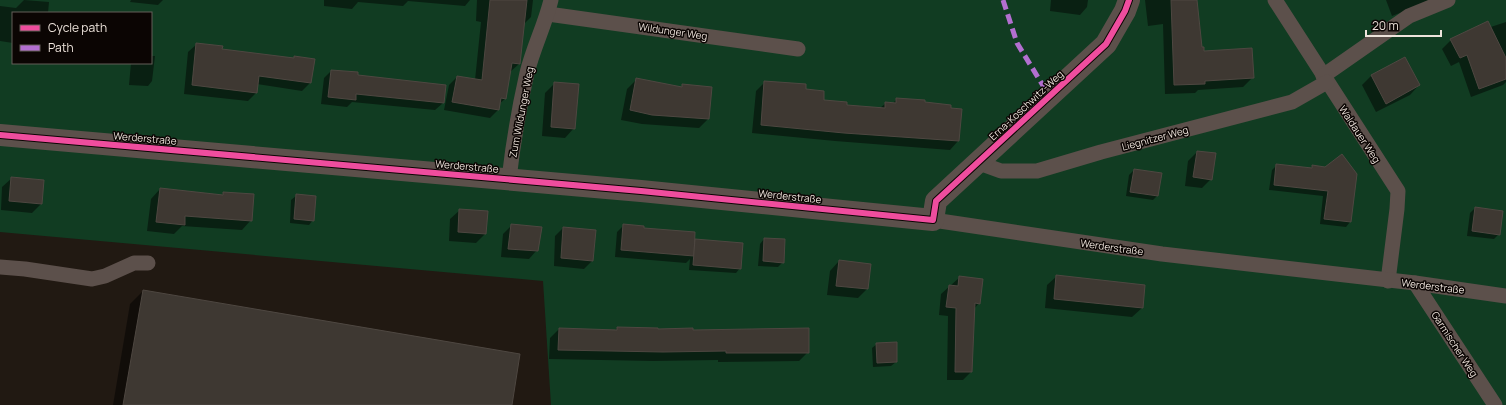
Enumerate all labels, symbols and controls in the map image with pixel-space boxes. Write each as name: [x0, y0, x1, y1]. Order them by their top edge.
legend: [12, 12, 152, 64]
scale bar: [1366, 12, 1441, 38]
text: 20 m: [1372, 17, 1399, 34]
text: Cycle path: [48, 19, 107, 36]
street label: Wildunger Weg: [638, 19, 708, 43]
text: Path: [48, 39, 74, 56]
street label: Zum Wildunger Weg: [505, 65, 537, 159]
street label: Erna-Koschwitz-Weg: [986, 67, 1066, 143]
street label: Waldauer Weg: [1336, 102, 1384, 166]
street label: Liegnitzer Weg: [1120, 122, 1190, 154]
street label: Werderstraße: [113, 128, 177, 148]
street label: Werderstraße: [435, 156, 499, 176]
street label: Werderstraße: [758, 186, 822, 206]
street label: Werderstraße: [1080, 236, 1144, 258]
street label: Werderstraße: [1401, 275, 1465, 297]
street label: Garmischer Weg: [1429, 308, 1482, 380]

